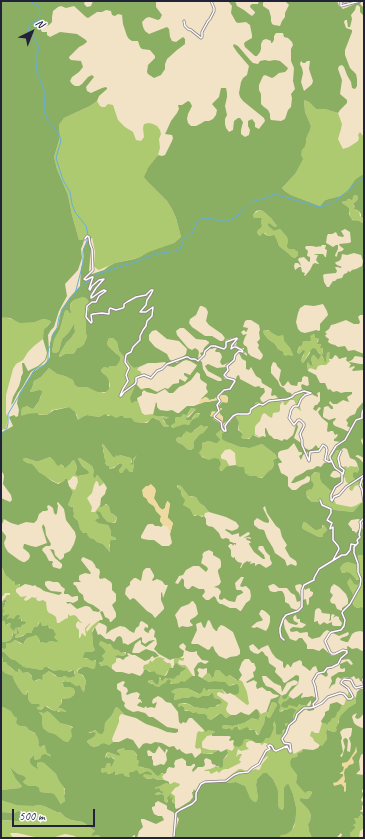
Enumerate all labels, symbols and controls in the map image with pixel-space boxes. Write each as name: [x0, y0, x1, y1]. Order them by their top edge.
north arrow: [12, 12, 52, 52]
text: N: [33, 16, 47, 31]
scale bar: [14, 801, 97, 827]
text: 500 m: [19, 808, 45, 824]

